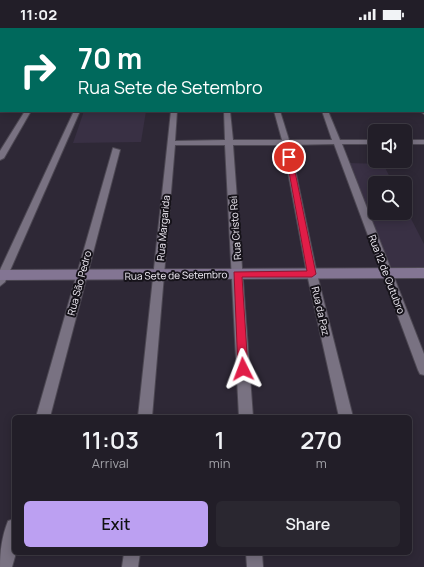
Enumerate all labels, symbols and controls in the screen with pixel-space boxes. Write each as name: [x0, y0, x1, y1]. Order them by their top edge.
text: 11:02: [20, 4, 57, 25]
text: 70 m: [78, 39, 142, 77]
icon: right: [12, 44, 64, 96]
text: Rua Sete de Setembro: [78, 75, 263, 99]
map controls: [368, 124, 412, 220]
button: sound: [368, 124, 412, 168]
pin: [272, 140, 306, 174]
icon: arrive: [278, 146, 300, 168]
button: search: [368, 176, 412, 220]
street label: Rua Margarida: [153, 194, 173, 262]
street label: Rua Cristo Rei: [226, 195, 244, 261]
street label: Rua 12 de Outubro: [365, 232, 409, 316]
street label: Rua São Pedro: [64, 249, 94, 317]
street label: Rua Sete de Setembro: [125, 267, 227, 283]
street label: Rua da Paz: [309, 285, 333, 337]
position arrow: [222, 348, 264, 390]
text: 11:03: [82, 423, 139, 456]
text: 1: [215, 423, 225, 456]
text: 270: [300, 423, 342, 456]
text: Arrival: [92, 454, 129, 472]
text: min: [209, 454, 231, 472]
text: m: [316, 454, 327, 472]
button: Exit: [24, 501, 208, 547]
button: Share: [216, 501, 400, 547]

